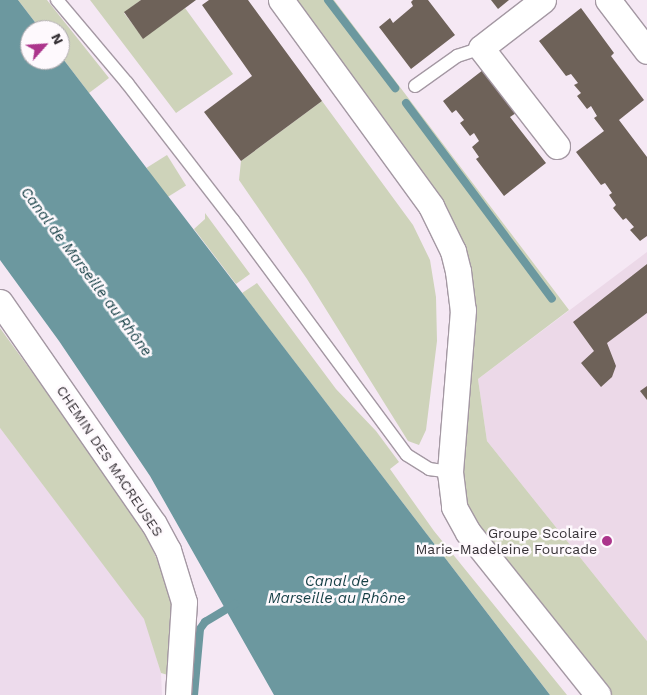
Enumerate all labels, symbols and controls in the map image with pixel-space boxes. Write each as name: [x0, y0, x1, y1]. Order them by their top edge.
north arrow: [20, 20, 70, 70]
text: N: [48, 31, 67, 47]
water label: Canal de Marseille au Rhône: [16, 184, 156, 360]
street label: CHEMIN DES MACREUSES: [53, 382, 167, 540]
place label: Groupe Scolaire Marie-Madeleine Fourcade: [415, 525, 597, 558]
marker: Groupe Scolaire Marie-Madeleine Fourcade: [601, 535, 613, 547]
water label: Canal de Marseille au Rhône: [268, 572, 406, 607]

